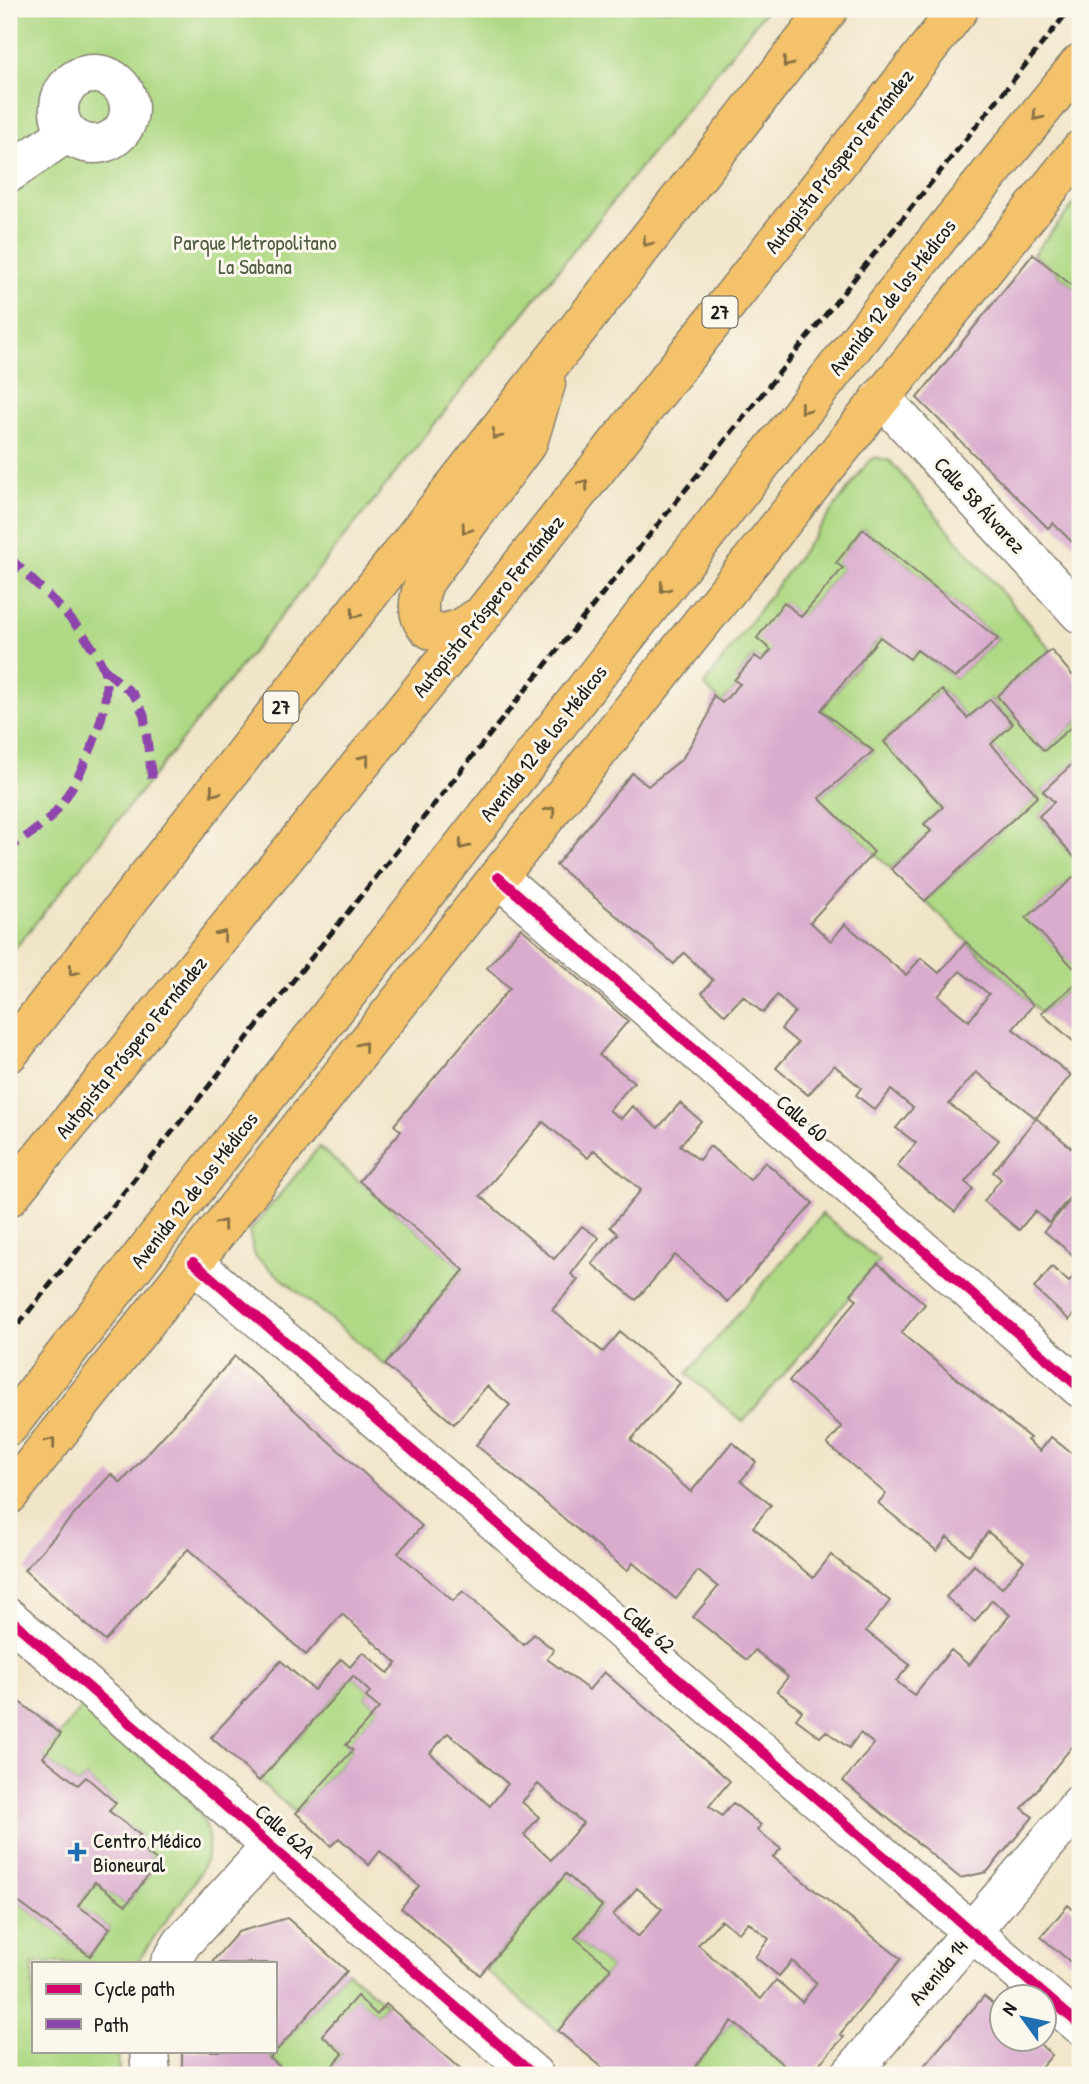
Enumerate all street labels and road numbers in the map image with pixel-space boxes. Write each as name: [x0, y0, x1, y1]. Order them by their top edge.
street label: Autopista Próspero Fernández: [758, 63, 920, 259]
street label: Avenida 12 de los Médicos: [822, 213, 962, 381]
road number: 27: [702, 296, 738, 328]
street label: Calle 58 Álvarez: [928, 450, 1032, 560]
street label: Autopista Próspero Fernández: [405, 509, 571, 703]
street label: Avenida 12 de los Médicos: [473, 659, 613, 827]
road number: 27: [264, 692, 298, 722]
street label: Autopista Próspero Fernández: [48, 950, 214, 1144]
street label: Calle 60: [770, 1087, 834, 1149]
street label: Avenida 12 de los Médicos: [124, 1106, 264, 1274]
street label: Calle 62: [617, 1598, 681, 1660]
street label: Calle 62A: [249, 1797, 321, 1865]
street label: Avenida 14: [902, 1933, 974, 2011]

